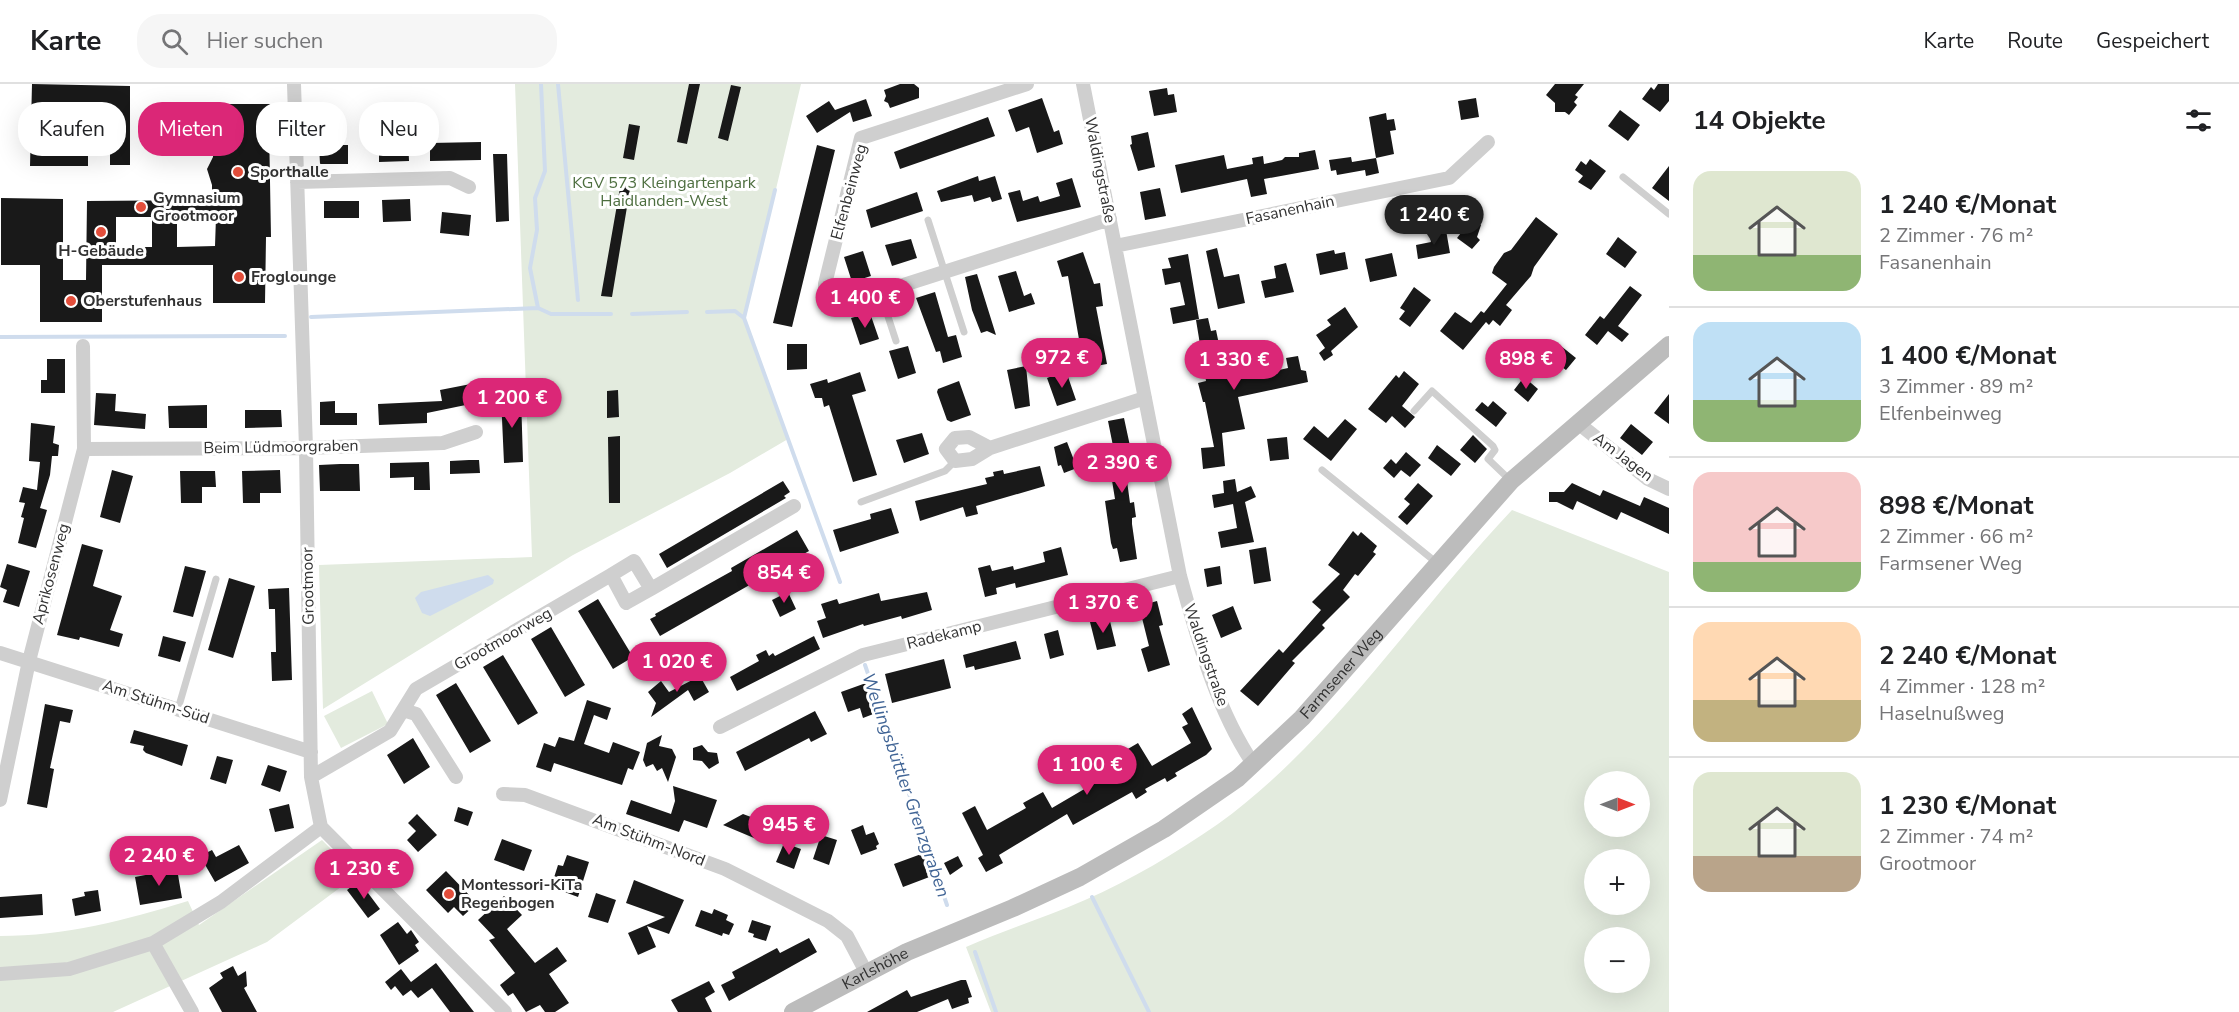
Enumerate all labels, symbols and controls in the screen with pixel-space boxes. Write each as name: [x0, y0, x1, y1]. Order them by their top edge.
search box: [137, 14, 557, 68]
text: Karte: [30, 22, 101, 60]
icon: search: [158, 25, 191, 58]
text: Hier suchen: [206, 26, 323, 56]
text: Karte: [1924, 27, 1974, 55]
text: Route: [2007, 27, 2063, 55]
text: Gespeichert: [2096, 27, 2209, 55]
chip: Kaufen: [18, 102, 126, 156]
chip: Mieten: [138, 102, 244, 156]
chip: Filter: [256, 102, 347, 156]
chip: Neu: [359, 102, 439, 156]
text: 14 Objekte: [1693, 103, 1826, 138]
icon: filters: [2182, 104, 2215, 137]
street label: Waldingstraße: [1079, 115, 1121, 225]
street label: Elfenbeinweg: [826, 142, 872, 242]
place label: Sporthalle: [250, 161, 329, 183]
marker: Sporthalle: [231, 165, 245, 179]
park label: KGV 573 Kleingartenpark Haidlanden-West: [572, 172, 757, 212]
place label: Gymnasium Grootmoor: [153, 187, 241, 227]
text: 1 240 €/Monat: [1879, 187, 2056, 222]
street label: Fasanenhain: [1244, 190, 1336, 230]
pin: 1 240 €: [1379, 195, 1489, 246]
icon: home: [1741, 195, 1813, 267]
marker: Gymnasium Grootmoor: [134, 200, 148, 214]
text: 1 240 €: [1399, 201, 1469, 228]
text: 2 Zimmer · 76 m²: [1879, 222, 2033, 249]
marker: H-Gebäude: [94, 225, 108, 239]
place label: H-Gebäude: [58, 240, 144, 262]
text: Fasanenhain: [1879, 249, 1992, 276]
place label: Froglounge: [251, 266, 336, 288]
marker: Froglounge: [232, 270, 246, 284]
pin: 1 400 €: [810, 278, 920, 329]
text: 1 400 €: [830, 284, 900, 311]
place label: Oberstufenhaus: [83, 290, 202, 312]
marker: Oberstufenhaus: [64, 294, 78, 308]
pin: 972 €: [1020, 338, 1104, 389]
text: 1 400 €/Monat: [1879, 338, 2056, 373]
pin: 898 €: [1484, 339, 1568, 390]
pin: 1 330 €: [1179, 340, 1289, 391]
text: 972 €: [1035, 344, 1089, 371]
text: 898 €: [1499, 345, 1553, 372]
text: 1 330 €: [1199, 346, 1269, 373]
icon: home: [1741, 346, 1813, 418]
text: 3 Zimmer · 89 m²: [1879, 373, 2033, 400]
pin: 1 200 €: [457, 378, 567, 429]
text: 1 200 €: [477, 384, 547, 411]
text: Elfenbeinweg: [1879, 400, 2002, 427]
street label: Am Jagen: [1588, 427, 1658, 487]
street label: Beim Lüdmoorgraben: [203, 435, 359, 459]
pin: 2 390 €: [1067, 443, 1177, 494]
text: 2 390 €: [1087, 449, 1157, 476]
text: 898 €/Monat: [1879, 488, 2034, 523]
icon: home: [1741, 496, 1813, 568]
street label: Aprikosenweg: [27, 521, 75, 627]
text: 2 Zimmer · 66 m²: [1879, 523, 2033, 550]
street label: Grootmoor: [296, 547, 320, 625]
text: Farmsener Weg: [1879, 550, 2022, 577]
pin: 854 €: [742, 553, 826, 604]
text: 854 €: [757, 559, 811, 586]
pin: 1 370 €: [1048, 583, 1158, 634]
text: 1 370 €: [1068, 589, 1138, 616]
street label: Waldingstraße: [1178, 601, 1234, 709]
street label: Grootmoorweg: [450, 602, 556, 676]
street label: Radekamp: [904, 615, 984, 655]
street label: Farmsener Weg: [1295, 623, 1387, 724]
text: 2 240 €/Monat: [1879, 638, 2056, 673]
pin: 1 020 €: [622, 642, 732, 693]
icon: home: [1741, 646, 1813, 718]
text: 1 020 €: [642, 648, 712, 675]
water label: Wellingsbüttler Grenzgraben: [856, 670, 956, 900]
text: 4 Zimmer · 128 m²: [1879, 673, 2045, 700]
street label: Am Stühm-Süd: [100, 674, 212, 730]
text: Haselnußweg: [1879, 700, 2004, 727]
pin: 1 100 €: [1032, 745, 1142, 796]
text: 1 100 €: [1052, 751, 1122, 778]
north arrow: [1584, 771, 1650, 837]
map controls: [1584, 771, 1650, 993]
text: 1 230 €/Monat: [1879, 788, 2056, 823]
icon: home: [1741, 796, 1813, 868]
pin: 945 €: [747, 805, 831, 856]
street label: Am Stühm-Nord: [589, 808, 709, 872]
text: 945 €: [762, 811, 816, 838]
text: 2 Zimmer · 74 m²: [1879, 823, 2033, 850]
pin: 2 240 €: [104, 836, 214, 887]
text: 2 240 €: [124, 842, 194, 869]
pin: 1 230 €: [309, 849, 419, 900]
button: +: [1584, 849, 1650, 915]
text: Grootmoor: [1879, 850, 1976, 877]
text: 1 230 €: [329, 855, 399, 882]
place label: Montessori-KiTa Regenbogen: [461, 874, 582, 914]
marker: Montessori-KiTa Regenbogen: [442, 887, 456, 901]
button: −: [1584, 927, 1650, 993]
street label: Karlshöhe: [838, 942, 912, 995]

